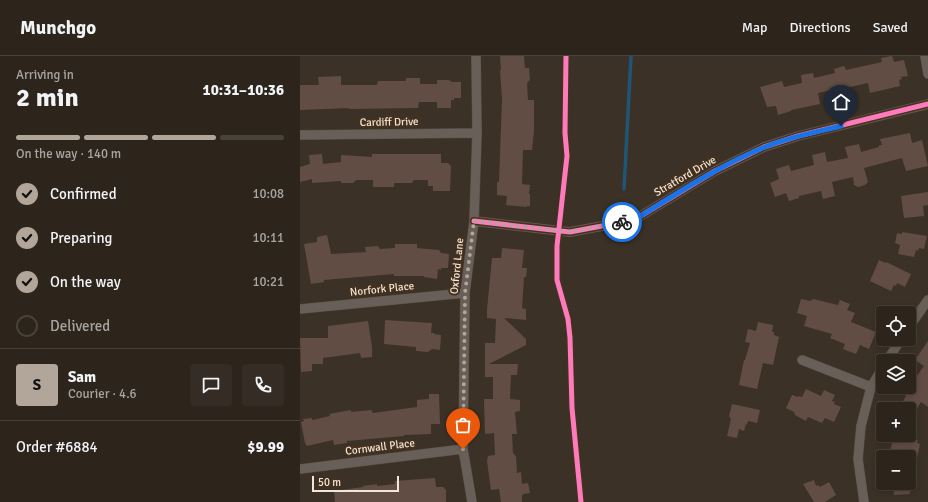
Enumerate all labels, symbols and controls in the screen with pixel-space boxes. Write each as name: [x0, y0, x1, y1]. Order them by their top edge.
text: Munchgo: [20, 16, 96, 40]
text: Map: [742, 19, 768, 36]
text: Directions: [790, 19, 851, 36]
text: Saved: [873, 19, 908, 36]
text: Arriving in: [16, 67, 74, 83]
text: 10:31–10:36: [203, 81, 284, 99]
text: 2 min: [16, 82, 79, 114]
pin: [824, 85, 858, 126]
icon: home: [830, 91, 852, 113]
street label: Cardiff Drive: [359, 115, 419, 129]
text: On the way · 140 m: [16, 146, 121, 162]
street label: Stratford Drive: [652, 153, 718, 199]
icon: check: [16, 183, 38, 205]
text: Confirmed: [50, 185, 117, 203]
text: 10:08: [252, 186, 284, 202]
courier: [602, 202, 642, 242]
icon: bike: [611, 211, 633, 233]
icon: check: [16, 227, 38, 249]
text: Preparing: [50, 229, 113, 247]
text: 10:11: [252, 230, 284, 246]
street label: Oxford Lane: [448, 237, 466, 295]
icon: check: [16, 271, 38, 293]
text: On the way: [50, 273, 121, 291]
text: 10:21: [252, 274, 284, 290]
street label: Norfork Place: [349, 279, 415, 299]
map controls: [876, 306, 916, 490]
button: locate: [876, 306, 916, 346]
text: Delivered: [50, 317, 110, 335]
button: layers: [876, 354, 916, 394]
button: chat: [190, 364, 232, 406]
button: phone: [242, 364, 284, 406]
text: Sam: [68, 368, 96, 386]
text: S: [33, 376, 41, 394]
text: Courier · 4.6: [68, 386, 137, 402]
button: +: [876, 402, 916, 442]
pin: [446, 408, 480, 449]
icon: bag: [452, 414, 474, 436]
street label: Cornwall Place: [344, 436, 416, 458]
text: Order #6884: [16, 438, 98, 456]
text: $9.99: [247, 438, 284, 456]
button: −: [876, 450, 916, 490]
scale bar: [312, 474, 399, 493]
text: 50 m: [318, 476, 341, 489]

